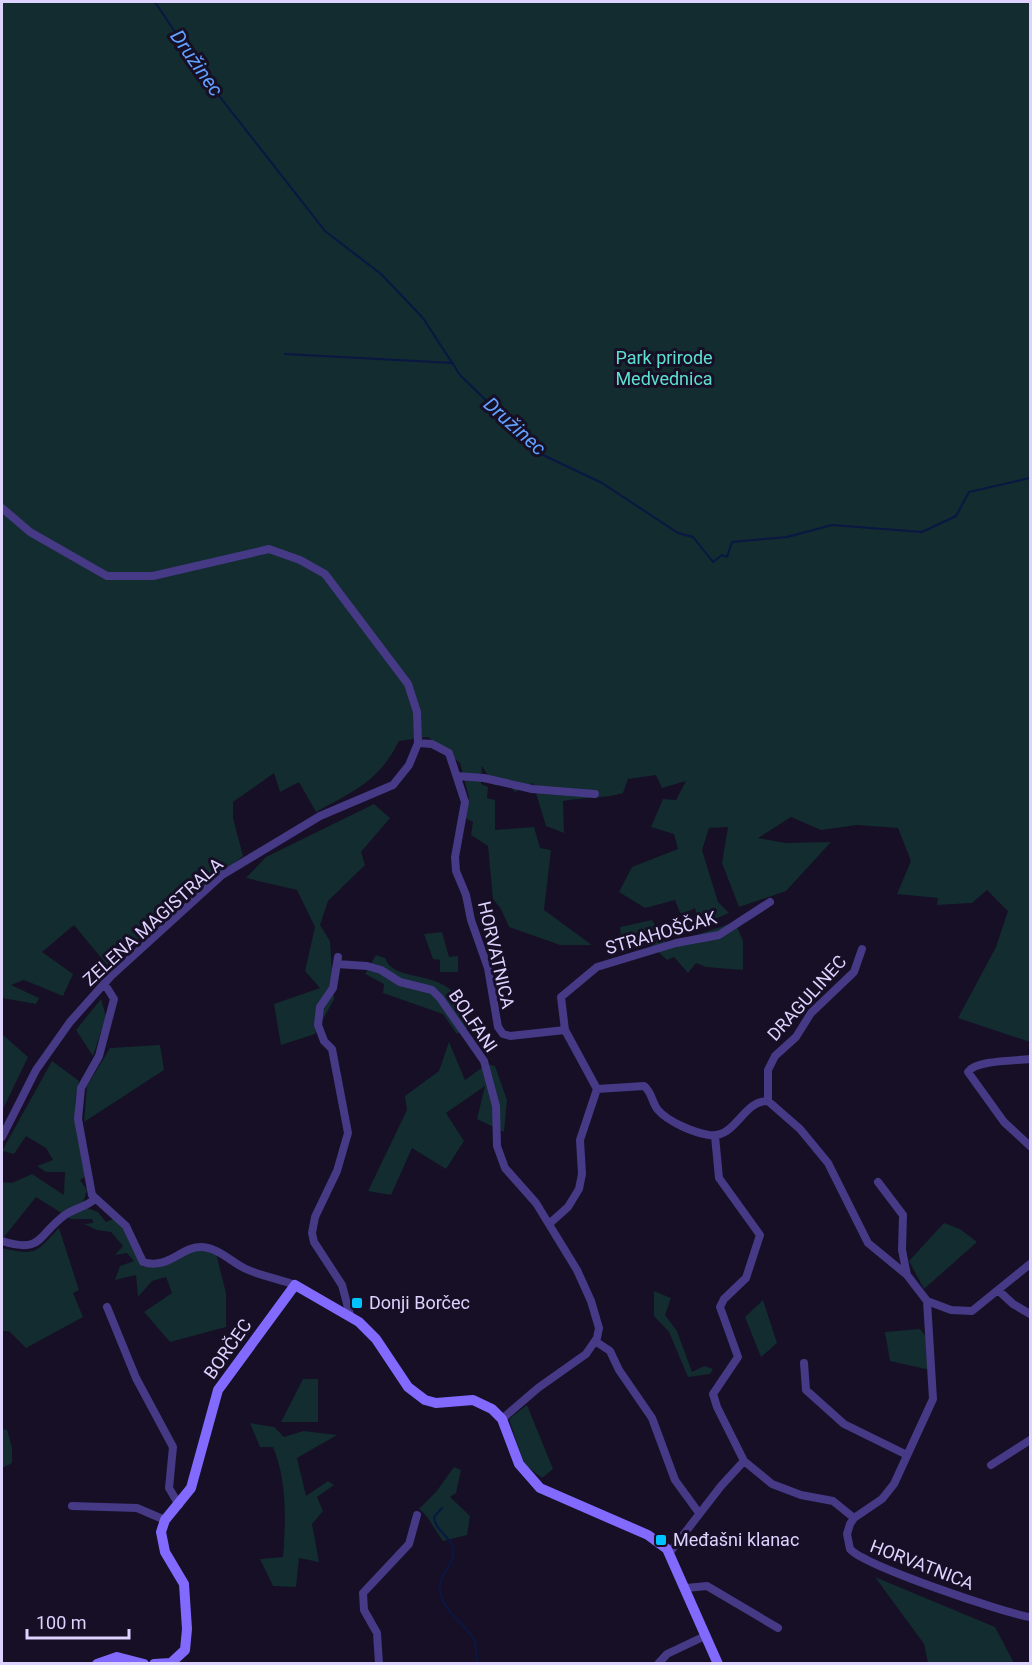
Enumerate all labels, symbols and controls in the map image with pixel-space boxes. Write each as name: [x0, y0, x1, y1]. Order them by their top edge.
water label: Družinec: [166, 25, 228, 101]
park label: Park prirode Medvednica: [615, 347, 713, 389]
water label: Družinec: [479, 392, 551, 460]
street label: ZELENA MAGISTRALA: [79, 853, 227, 990]
street label: HORVATNICA: [474, 899, 519, 1011]
street label: STRAHOŠČAK: [603, 906, 720, 958]
street label: DRAGULINEC: [763, 951, 851, 1045]
street label: BOLFANI: [445, 985, 502, 1056]
place label: Donji Borčec: [369, 1292, 470, 1313]
marker: Donji Borčec: [350, 1296, 364, 1310]
street label: BORČEC: [199, 1315, 256, 1383]
place label: Međašni klanac: [673, 1529, 799, 1550]
marker: Međašni klanac: [654, 1533, 668, 1547]
street label: HORVATNICA: [867, 1535, 977, 1594]
scale bar: [27, 1602, 129, 1640]
text: 100 m: [36, 1612, 87, 1633]

